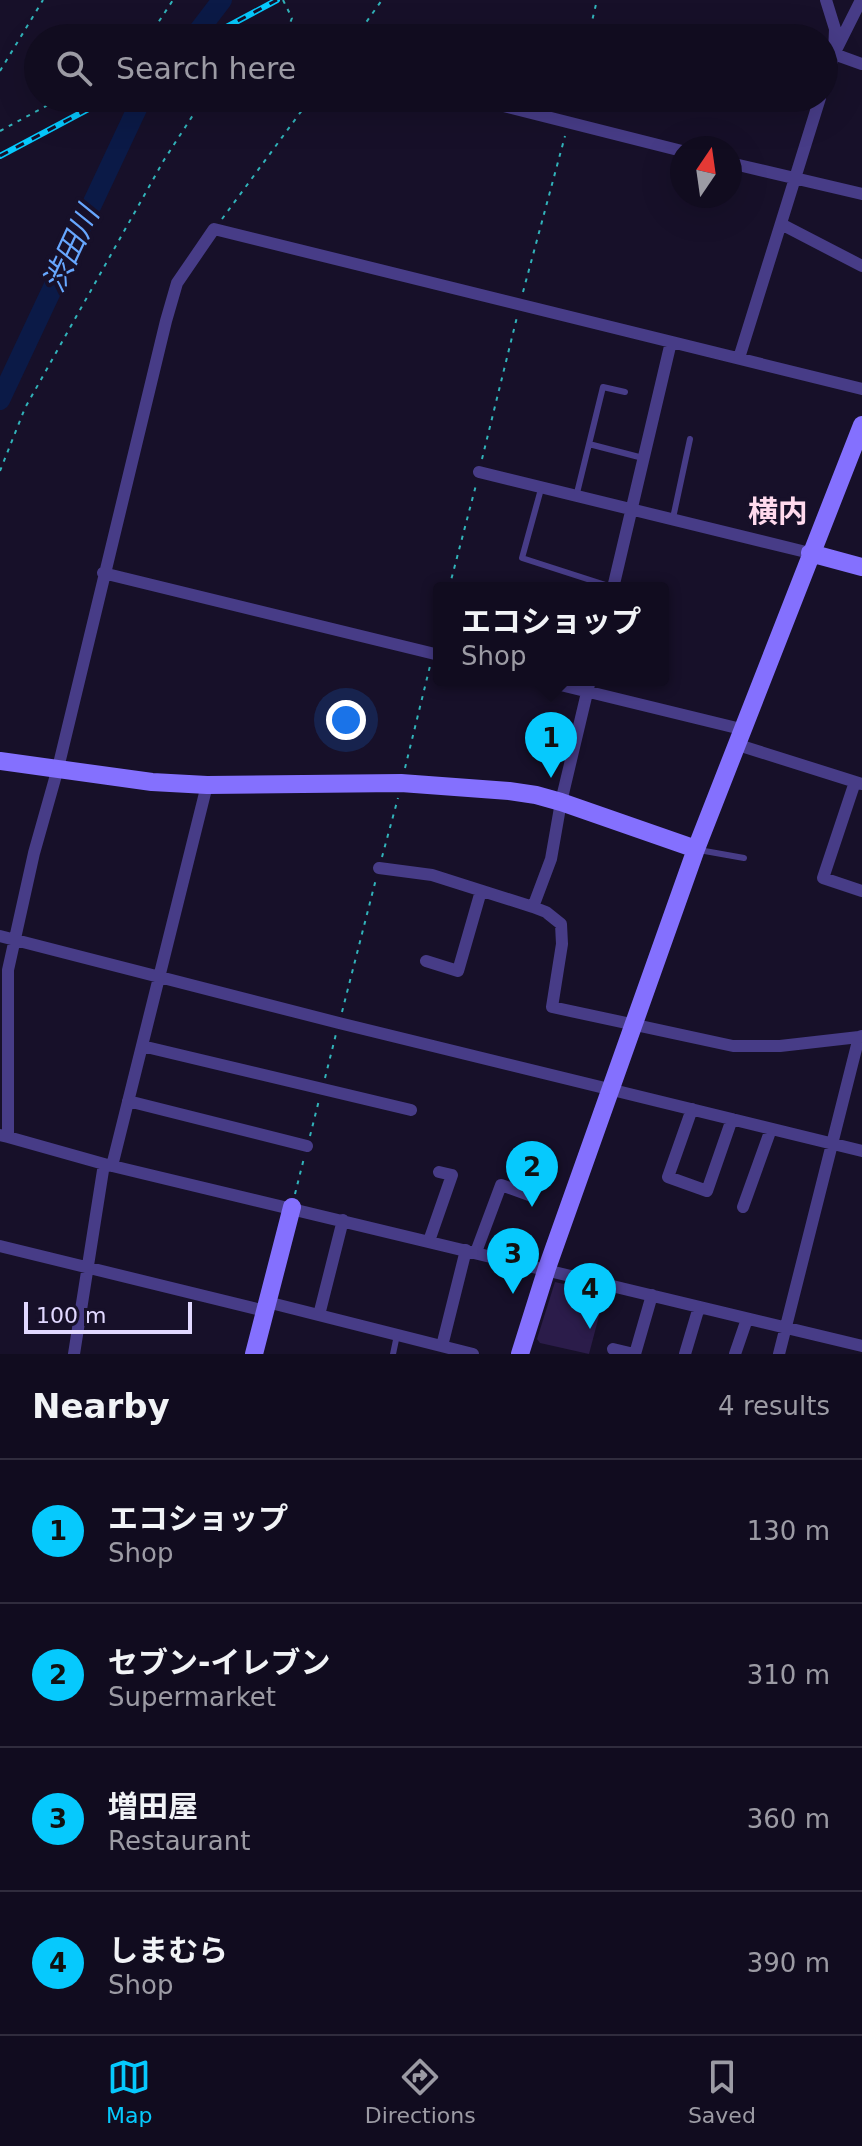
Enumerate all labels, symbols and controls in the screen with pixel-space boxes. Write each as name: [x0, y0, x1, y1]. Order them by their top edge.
search box: [24, 24, 838, 112]
icon: search: [52, 46, 96, 90]
text: Search here: [116, 51, 296, 86]
north arrow: [670, 136, 742, 208]
water label: 渋田川: [36, 198, 107, 297]
district label: 横内: [748, 494, 808, 529]
popup: [433, 582, 669, 686]
text: エコショップ: [461, 604, 641, 639]
text: Shop: [461, 641, 526, 671]
your location: [326, 700, 366, 740]
pin: 1: [525, 712, 577, 778]
pin: 2: [506, 1141, 558, 1207]
pin: 3: [487, 1228, 539, 1294]
pin: 4: [564, 1263, 616, 1329]
scale bar: [24, 1298, 192, 1334]
text: 100 m: [36, 1303, 106, 1328]
text: Nearby: [32, 1386, 170, 1426]
text: 4 results: [718, 1391, 830, 1421]
text: エコショップ: [108, 1501, 288, 1536]
text: 1: [49, 1516, 67, 1546]
text: 130 m: [747, 1516, 830, 1546]
text: Shop: [108, 1538, 173, 1568]
text: セブン-イレブン: [108, 1645, 330, 1680]
text: 2: [49, 1660, 67, 1690]
text: 310 m: [747, 1660, 830, 1690]
text: Supermarket: [108, 1682, 276, 1712]
text: 増田屋: [108, 1789, 198, 1824]
text: 3: [49, 1804, 67, 1834]
text: 360 m: [747, 1804, 830, 1834]
text: Restaurant: [108, 1826, 250, 1856]
text: しまむら: [108, 1933, 228, 1968]
text: 4: [49, 1948, 67, 1978]
text: 390 m: [747, 1948, 830, 1978]
text: Shop: [108, 1970, 173, 2000]
tab: Map: [106, 2055, 153, 2128]
tab: Directions: [365, 2055, 476, 2128]
tab: Saved: [688, 2055, 756, 2128]

